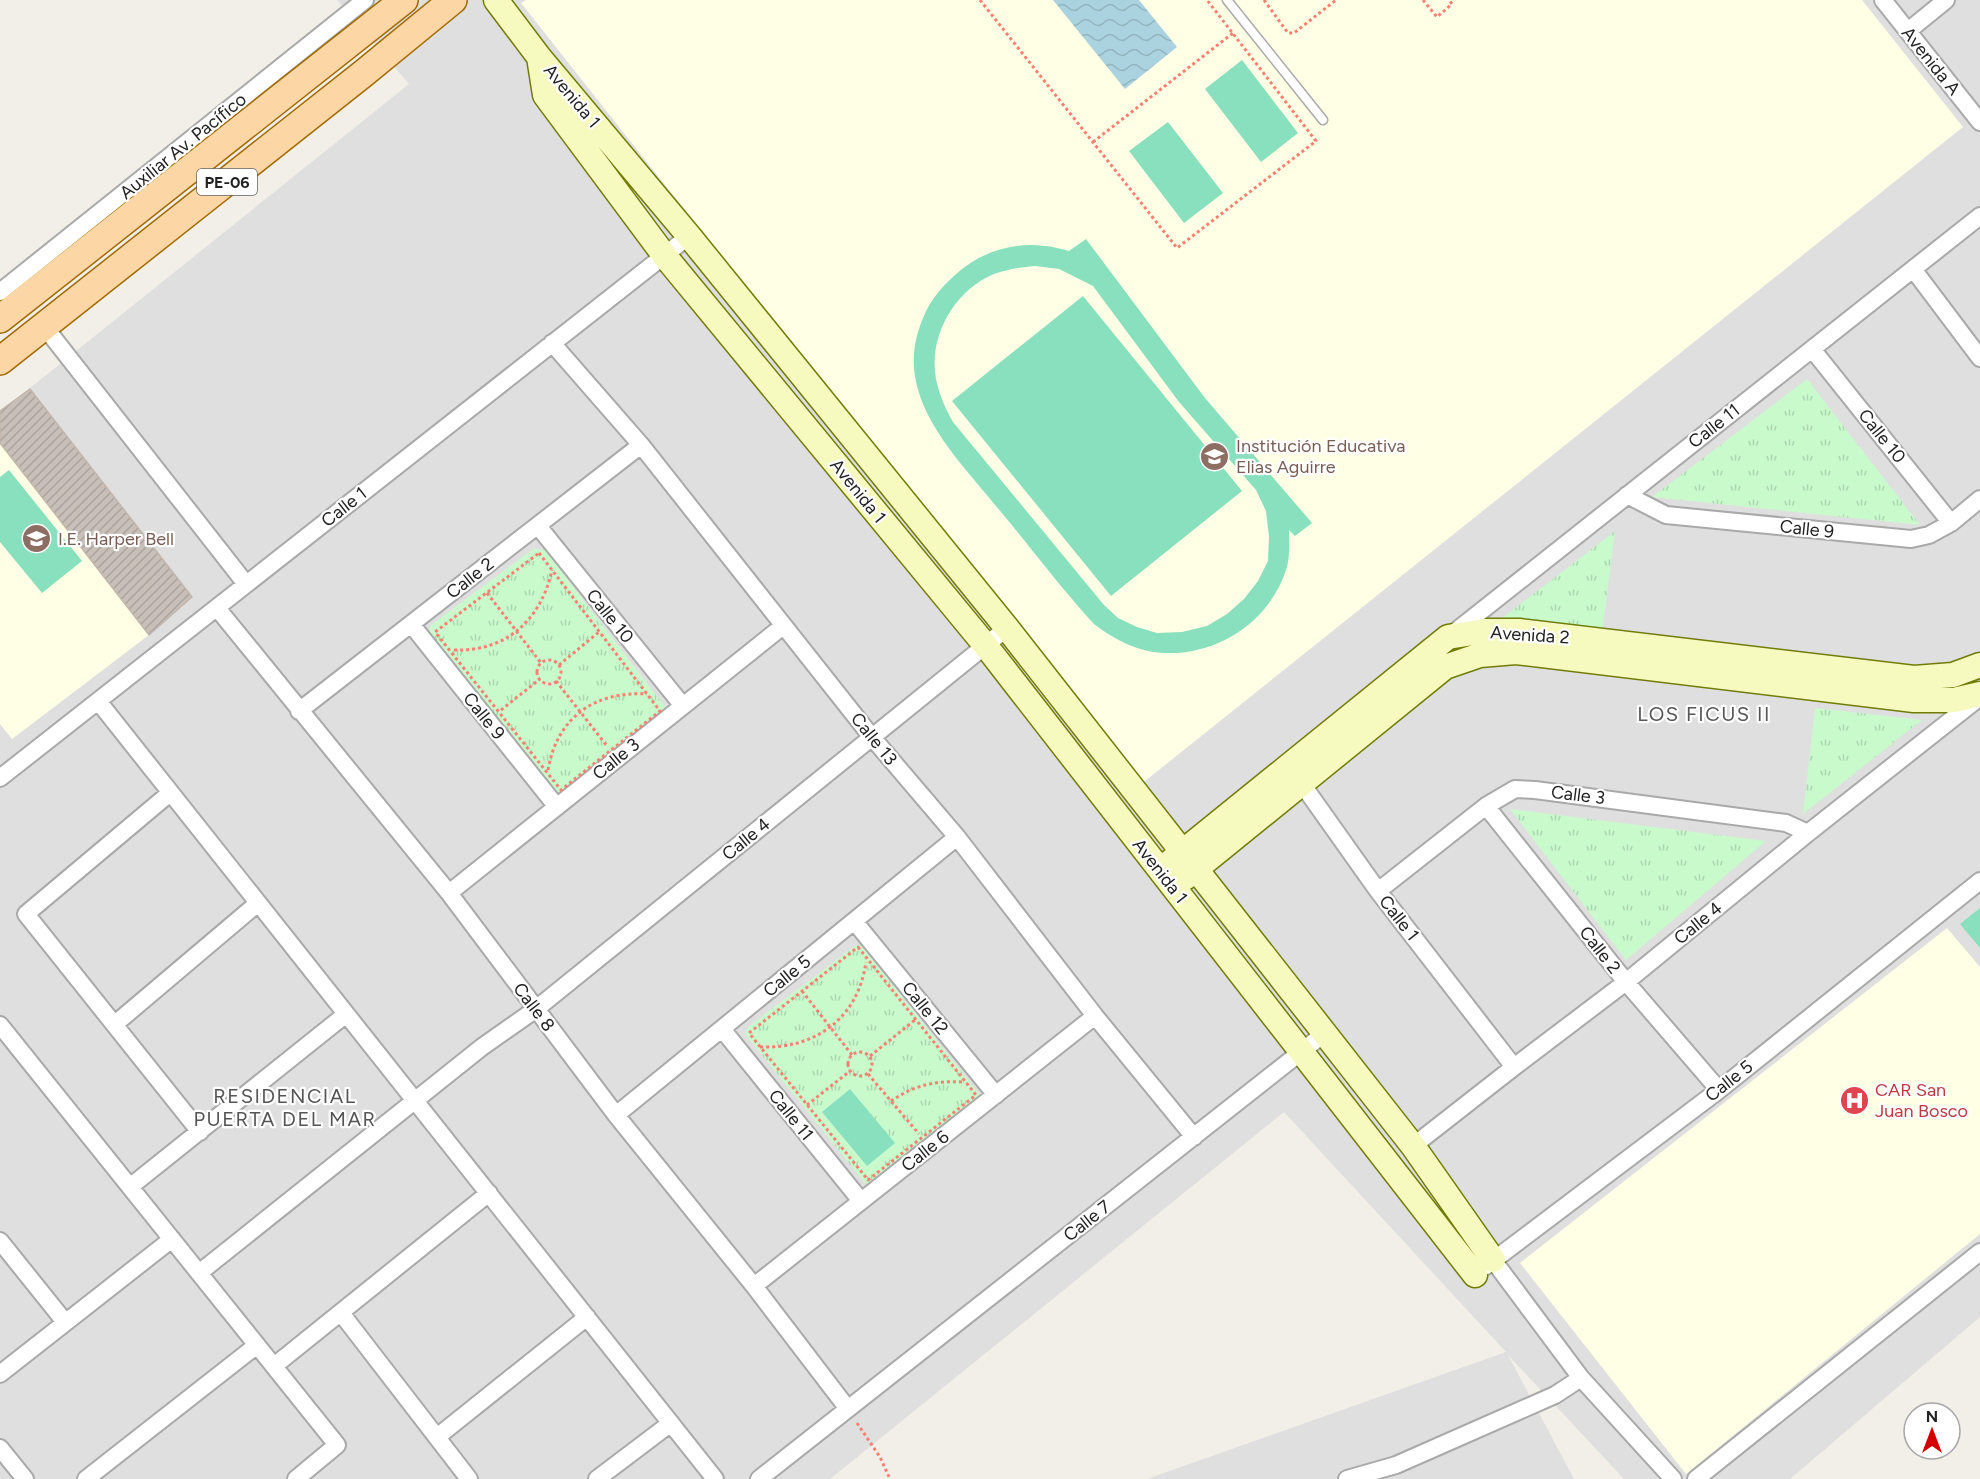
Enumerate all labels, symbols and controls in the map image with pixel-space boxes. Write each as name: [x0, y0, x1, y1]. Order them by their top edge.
street label: Avenida A: [1897, 22, 1965, 100]
street label: Avenida 1: [539, 60, 605, 132]
street label: Auxiliar Av. Pacífico: [115, 88, 251, 204]
road number: PE-06: [197, 169, 257, 195]
street label: Calle 11: [1684, 399, 1744, 453]
street label: Calle 10: [1854, 404, 1910, 468]
place label: Institución Educativa Elias Aguirre: [1236, 435, 1405, 478]
school or university icon: Institución Educativa Elias Aguirre: [1199, 440, 1231, 472]
street label: Avenida 1: [825, 454, 891, 528]
street label: Calle 1: [317, 482, 371, 532]
street label: Calle 9: [1779, 515, 1835, 543]
school or university icon: I.E. Harper Bell: [21, 523, 53, 555]
place label: I.E. Harper Bell: [58, 528, 174, 550]
street label: Calle 2: [442, 553, 498, 603]
street label: Calle 10: [582, 584, 638, 648]
street label: Avenida 2: [1490, 621, 1570, 649]
street label: Calle 9: [458, 688, 510, 744]
district label: LOS FICUS II: [1637, 702, 1771, 726]
street label: Calle 13: [846, 708, 902, 770]
street label: Calle 3: [588, 733, 644, 785]
street label: Calle 3: [1550, 781, 1606, 809]
street label: Calle 4: [717, 813, 775, 865]
street label: Avenida 1: [1128, 834, 1192, 908]
street label: Calle 1: [1374, 891, 1424, 945]
street label: Calle 4: [1669, 897, 1727, 949]
street label: Calle 2: [1575, 922, 1625, 978]
street label: Calle 5: [759, 950, 815, 1002]
street label: Calle 12: [897, 977, 953, 1039]
street label: Calle 8: [509, 978, 559, 1036]
street label: Calle 5: [1701, 1055, 1757, 1107]
place label: CAR San Juan Bosco: [1875, 1079, 1968, 1122]
district label: RESIDENCIAL PUERTA DEL MAR: [193, 1084, 377, 1131]
hospital icon: CAR San Juan Bosco: [1838, 1084, 1870, 1116]
street label: Calle 11: [764, 1085, 818, 1145]
street label: Calle 6: [897, 1126, 953, 1176]
street label: Calle 7: [1059, 1196, 1115, 1246]
north arrow: [1902, 1401, 1962, 1461]
text: N: [1926, 1407, 1938, 1426]

